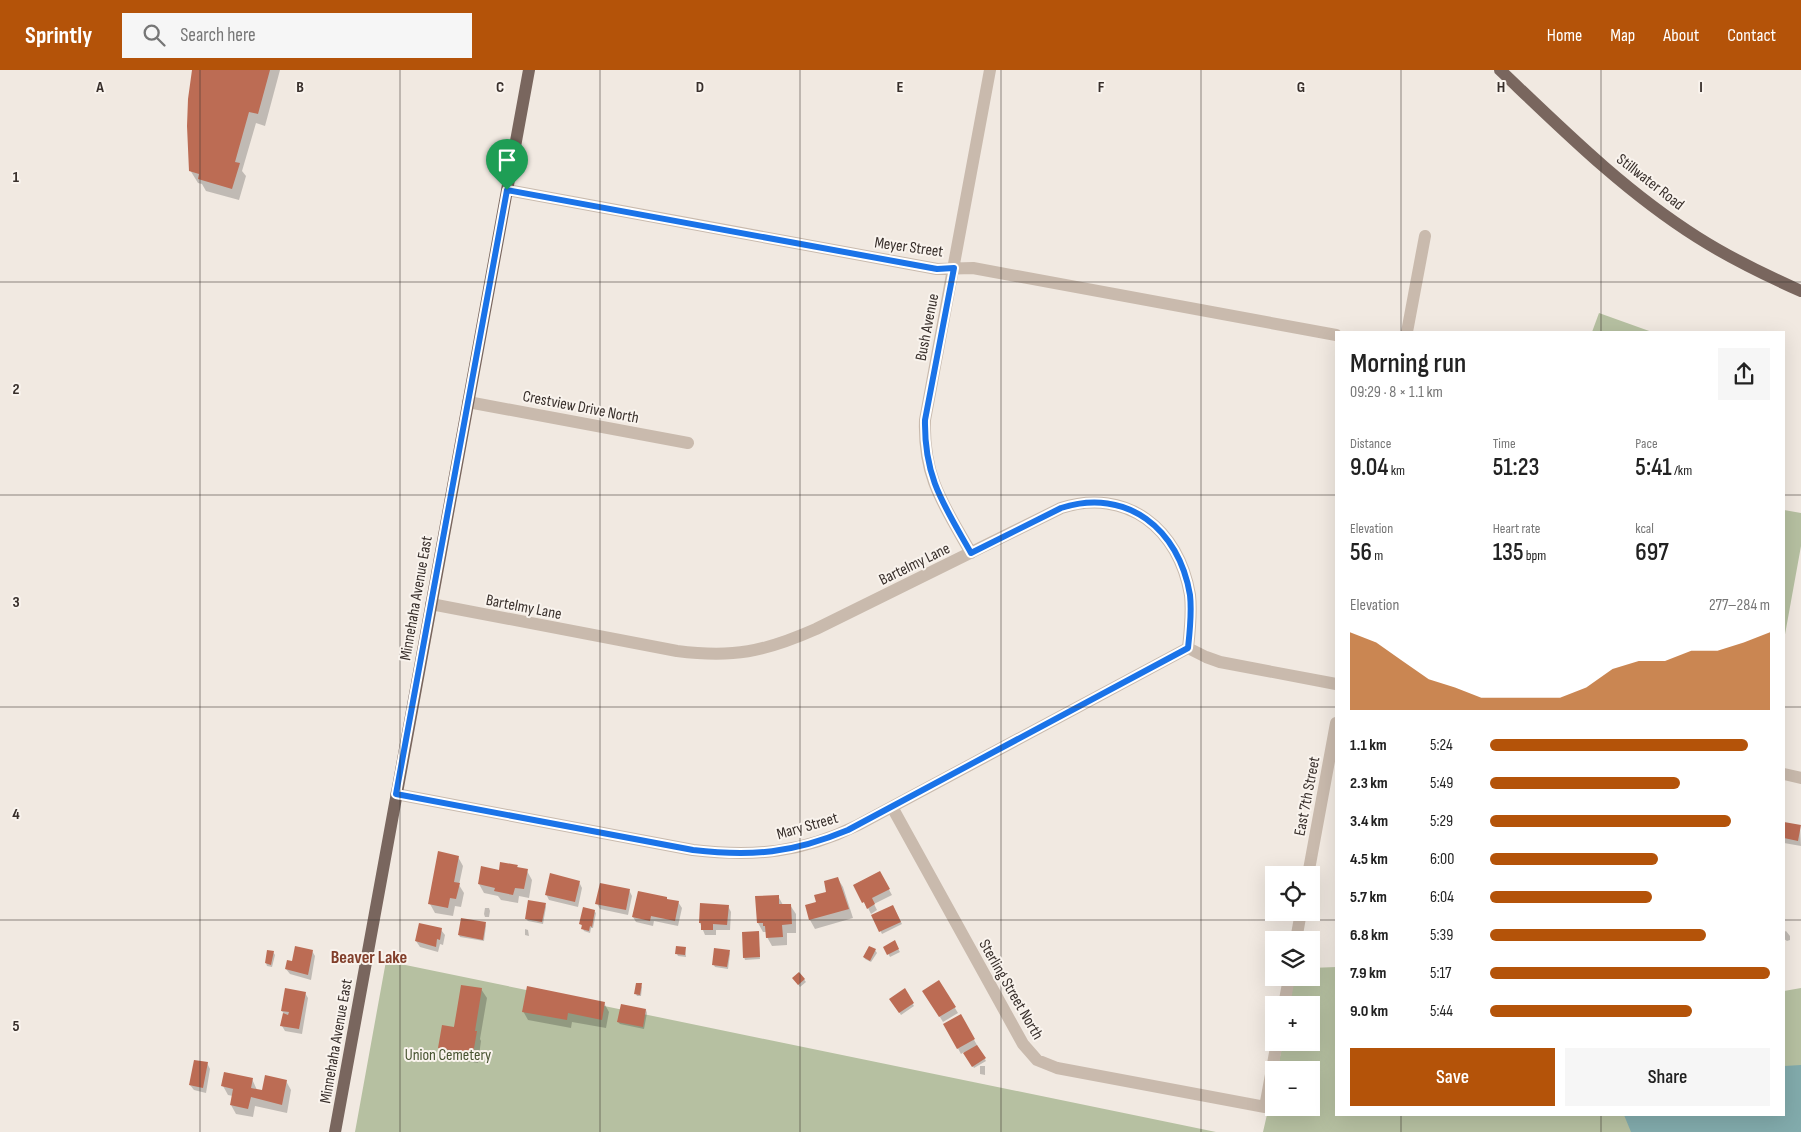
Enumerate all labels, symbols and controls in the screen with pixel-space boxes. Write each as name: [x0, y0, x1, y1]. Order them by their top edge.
search box: [122, 13, 472, 58]
text: Sprintly: [25, 21, 92, 50]
icon: search: [140, 21, 168, 49]
text: Search here: [180, 24, 256, 47]
text: Home: [1547, 25, 1582, 46]
text: Map: [1610, 25, 1635, 46]
text: About: [1663, 25, 1699, 46]
text: Contact: [1727, 25, 1776, 46]
text: A: [95, 78, 104, 97]
text: B: [296, 78, 304, 97]
text: C: [496, 78, 504, 97]
text: D: [696, 78, 704, 97]
text: E: [897, 78, 904, 97]
text: F: [1098, 78, 1105, 97]
text: G: [1297, 78, 1305, 97]
text: H: [1497, 78, 1505, 97]
text: I: [1699, 78, 1703, 97]
pin: [486, 139, 528, 190]
icon: arrive: [493, 146, 521, 174]
street label: Stillwater Road: [1612, 150, 1688, 214]
text: 1: [13, 168, 20, 187]
street label: Meyer Street: [873, 233, 944, 262]
street label: Bush Avenue: [912, 292, 943, 363]
text: Morning run: [1350, 347, 1466, 380]
button: share: [1718, 348, 1770, 400]
text: 2: [12, 380, 20, 399]
text: 09:29 · 8 × 1.1 km: [1350, 383, 1443, 402]
street label: Crestview Drive North: [521, 387, 640, 428]
text: Distance: [1350, 435, 1391, 452]
text: Time: [1493, 435, 1516, 452]
text: Pace: [1635, 435, 1658, 452]
text: 9.04: [1350, 452, 1388, 483]
text: 51:23: [1493, 452, 1539, 483]
text: 5:41: [1635, 452, 1672, 483]
text: km: [1388, 462, 1405, 479]
text: /km: [1672, 462, 1692, 479]
text: Elevation: [1350, 520, 1393, 537]
text: Heart rate: [1493, 520, 1540, 537]
text: kcal: [1635, 520, 1654, 537]
street label: Minnehaha Avenue East: [396, 534, 437, 662]
text: 56: [1350, 537, 1372, 568]
text: 135: [1493, 537, 1523, 568]
text: 697: [1635, 537, 1669, 568]
street label: Bartelmy Lane: [876, 539, 953, 590]
text: m: [1372, 547, 1383, 564]
text: bpm: [1523, 547, 1546, 564]
street label: Bartelmy Lane: [484, 591, 563, 624]
text: 3: [12, 593, 20, 612]
text: Elevation: [1350, 596, 1399, 615]
text: 277–284 m: [1709, 596, 1770, 615]
text: 1.1 km: [1350, 736, 1387, 755]
text: 5:24: [1430, 736, 1453, 755]
street label: East 7th Street: [1290, 755, 1324, 837]
text: 2.3 km: [1350, 774, 1388, 793]
text: 5:49: [1430, 774, 1453, 793]
text: 4: [12, 805, 20, 824]
street label: Mary Street: [775, 809, 840, 844]
text: 3.4 km: [1350, 812, 1388, 831]
text: 5:29: [1430, 812, 1453, 831]
text: 4.5 km: [1350, 850, 1388, 869]
text: 6:00: [1430, 850, 1454, 869]
map controls: [1265, 866, 1320, 1116]
button: locate: [1265, 866, 1320, 921]
text: 5.7 km: [1350, 888, 1387, 907]
text: 6:04: [1430, 888, 1454, 907]
text: 6.8 km: [1350, 926, 1388, 945]
text: 5:39: [1430, 926, 1453, 945]
button: layers: [1265, 931, 1320, 986]
street label: Sterling Street North: [974, 936, 1047, 1043]
district label: Beaver Lake: [331, 947, 407, 968]
text: 7.9 km: [1350, 964, 1386, 983]
text: 5:17: [1430, 964, 1451, 983]
street label: Minnehaha Avenue East: [316, 977, 357, 1105]
button: +: [1265, 996, 1320, 1051]
text: 9.0 km: [1350, 1002, 1388, 1021]
text: 5:44: [1430, 1002, 1453, 1021]
text: 5: [12, 1017, 20, 1036]
park label: Union Cemetery: [405, 1046, 491, 1065]
button: Save: [1350, 1048, 1555, 1106]
button: Share: [1565, 1048, 1770, 1106]
button: −: [1265, 1061, 1320, 1116]

